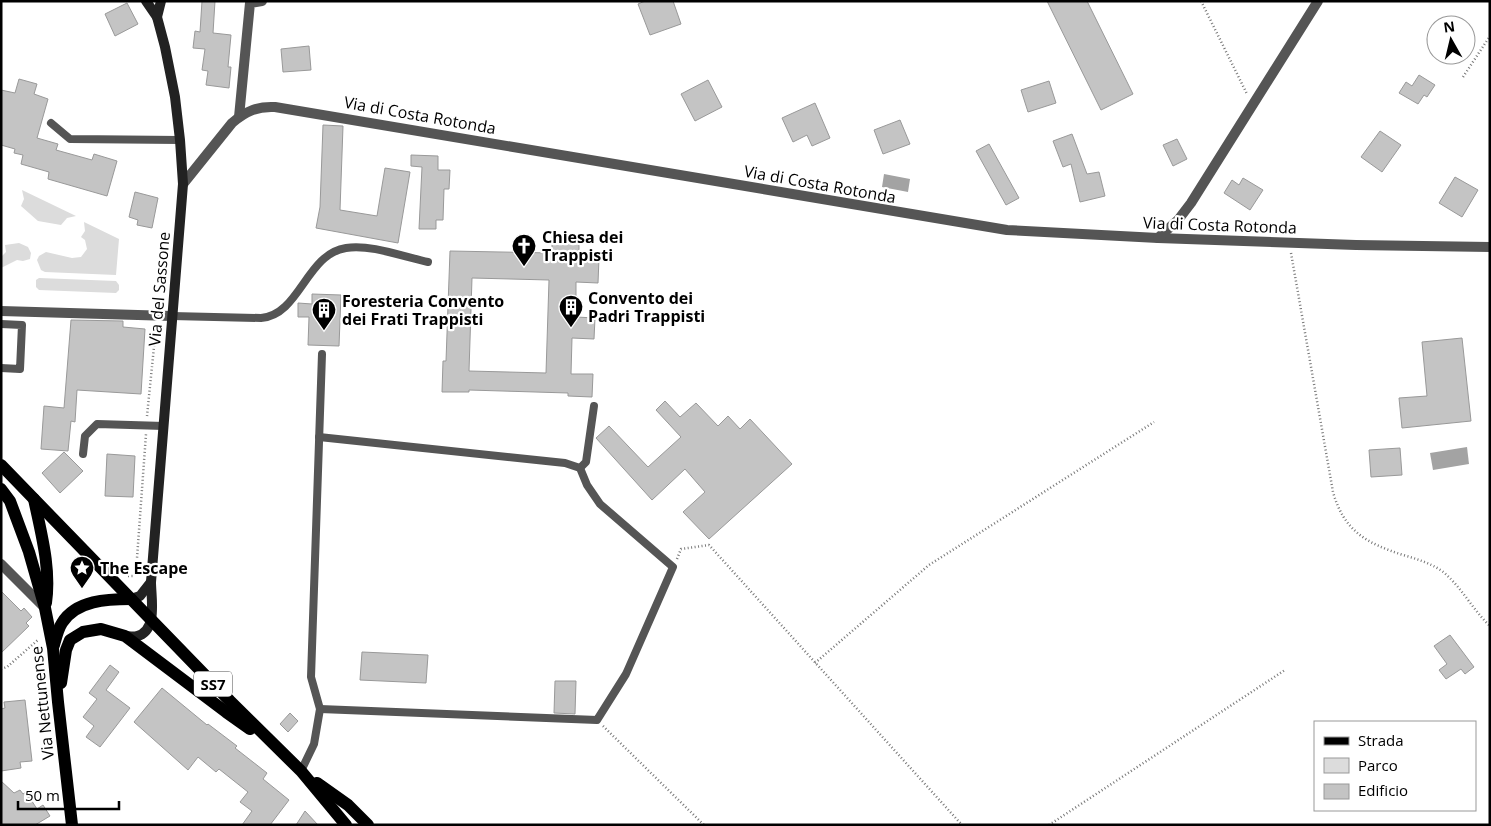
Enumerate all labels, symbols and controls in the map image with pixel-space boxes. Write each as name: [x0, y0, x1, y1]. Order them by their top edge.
north arrow: [1426, 15, 1476, 65]
text: N: [1442, 16, 1456, 37]
street label: Via di Costa Rotonda: [342, 91, 498, 139]
street label: Via di Costa Rotonda: [742, 160, 898, 208]
street label: Via di Costa Rotonda: [1143, 211, 1297, 239]
place label: Chiesa dei Trappisti: [542, 226, 623, 266]
street label: Via del Sassone: [143, 231, 175, 347]
church icon: Chiesa dei Trappisti: [511, 233, 537, 267]
place label: Convento dei Padri Trappisti: [588, 287, 705, 327]
place label: Foresteria Convento dei Frati Trappisti: [342, 290, 504, 330]
building icon: Convento dei Padri Trappisti: [558, 294, 584, 328]
building icon: Foresteria Convento dei Frati Trappisti: [311, 297, 337, 331]
place icon: The Escape: [69, 555, 95, 589]
place label: The Escape: [100, 557, 188, 579]
street label: Via Nettunense: [25, 645, 59, 761]
road number: SS7: [194, 672, 232, 696]
legend: [1314, 721, 1476, 811]
text: Strada: [1358, 730, 1404, 750]
text: Parco: [1358, 755, 1398, 775]
scale bar: [18, 778, 119, 810]
text: Edificio: [1358, 780, 1408, 800]
text: 50 m: [25, 785, 60, 805]

